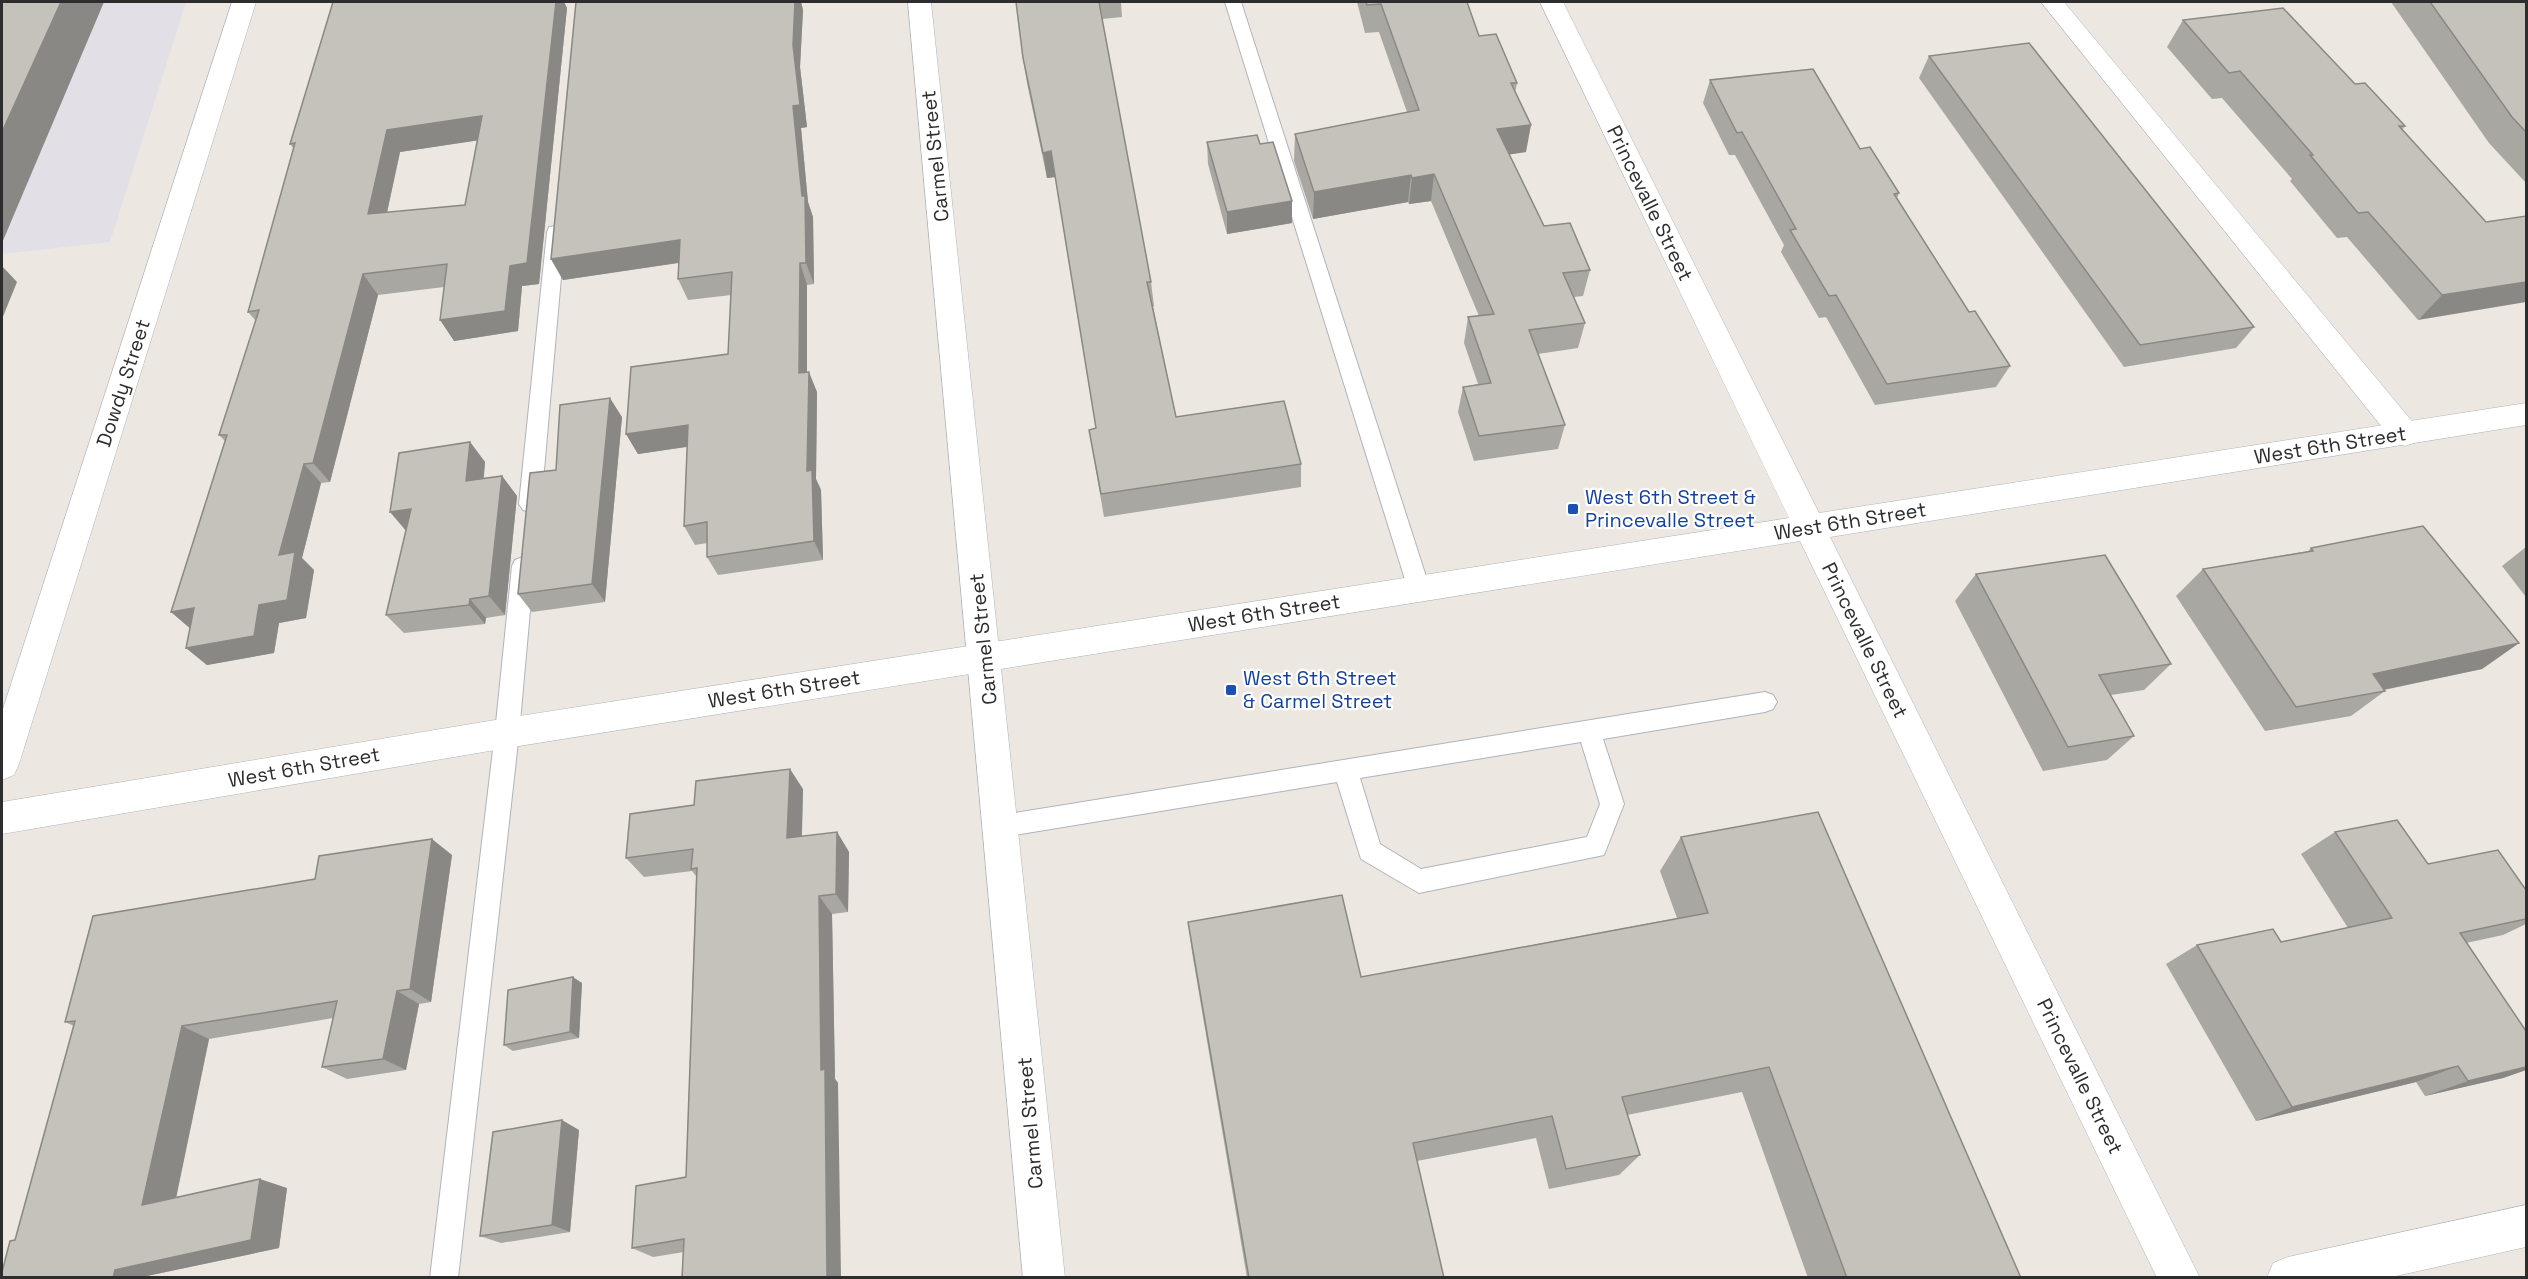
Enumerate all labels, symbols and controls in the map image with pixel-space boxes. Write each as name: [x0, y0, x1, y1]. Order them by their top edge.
street label: Carmel Street: [915, 89, 955, 223]
street label: Princevalle Street: [1601, 121, 1699, 285]
street label: Dowdy Street: [90, 316, 156, 450]
street label: West 6th Street: [2252, 420, 2408, 470]
place label: West 6th Street & Princevalle Street: [1585, 484, 1756, 533]
street label: West 6th Street: [1772, 496, 1928, 546]
marker: West 6th Street & Princevalle Street: [1566, 502, 1580, 516]
street label: Princevalle Street: [1816, 558, 1914, 722]
street label: Carmel Street: [963, 572, 1003, 706]
street label: West 6th Street: [1186, 588, 1342, 638]
street label: West 6th Street: [706, 664, 862, 714]
place label: West 6th Street & Carmel Street: [1243, 665, 1397, 714]
marker: West 6th Street & Carmel Street: [1224, 683, 1238, 697]
street label: West 6th Street: [226, 741, 382, 793]
street label: Princevalle Street: [2031, 994, 2129, 1158]
street label: Carmel Street: [1011, 1056, 1049, 1190]

